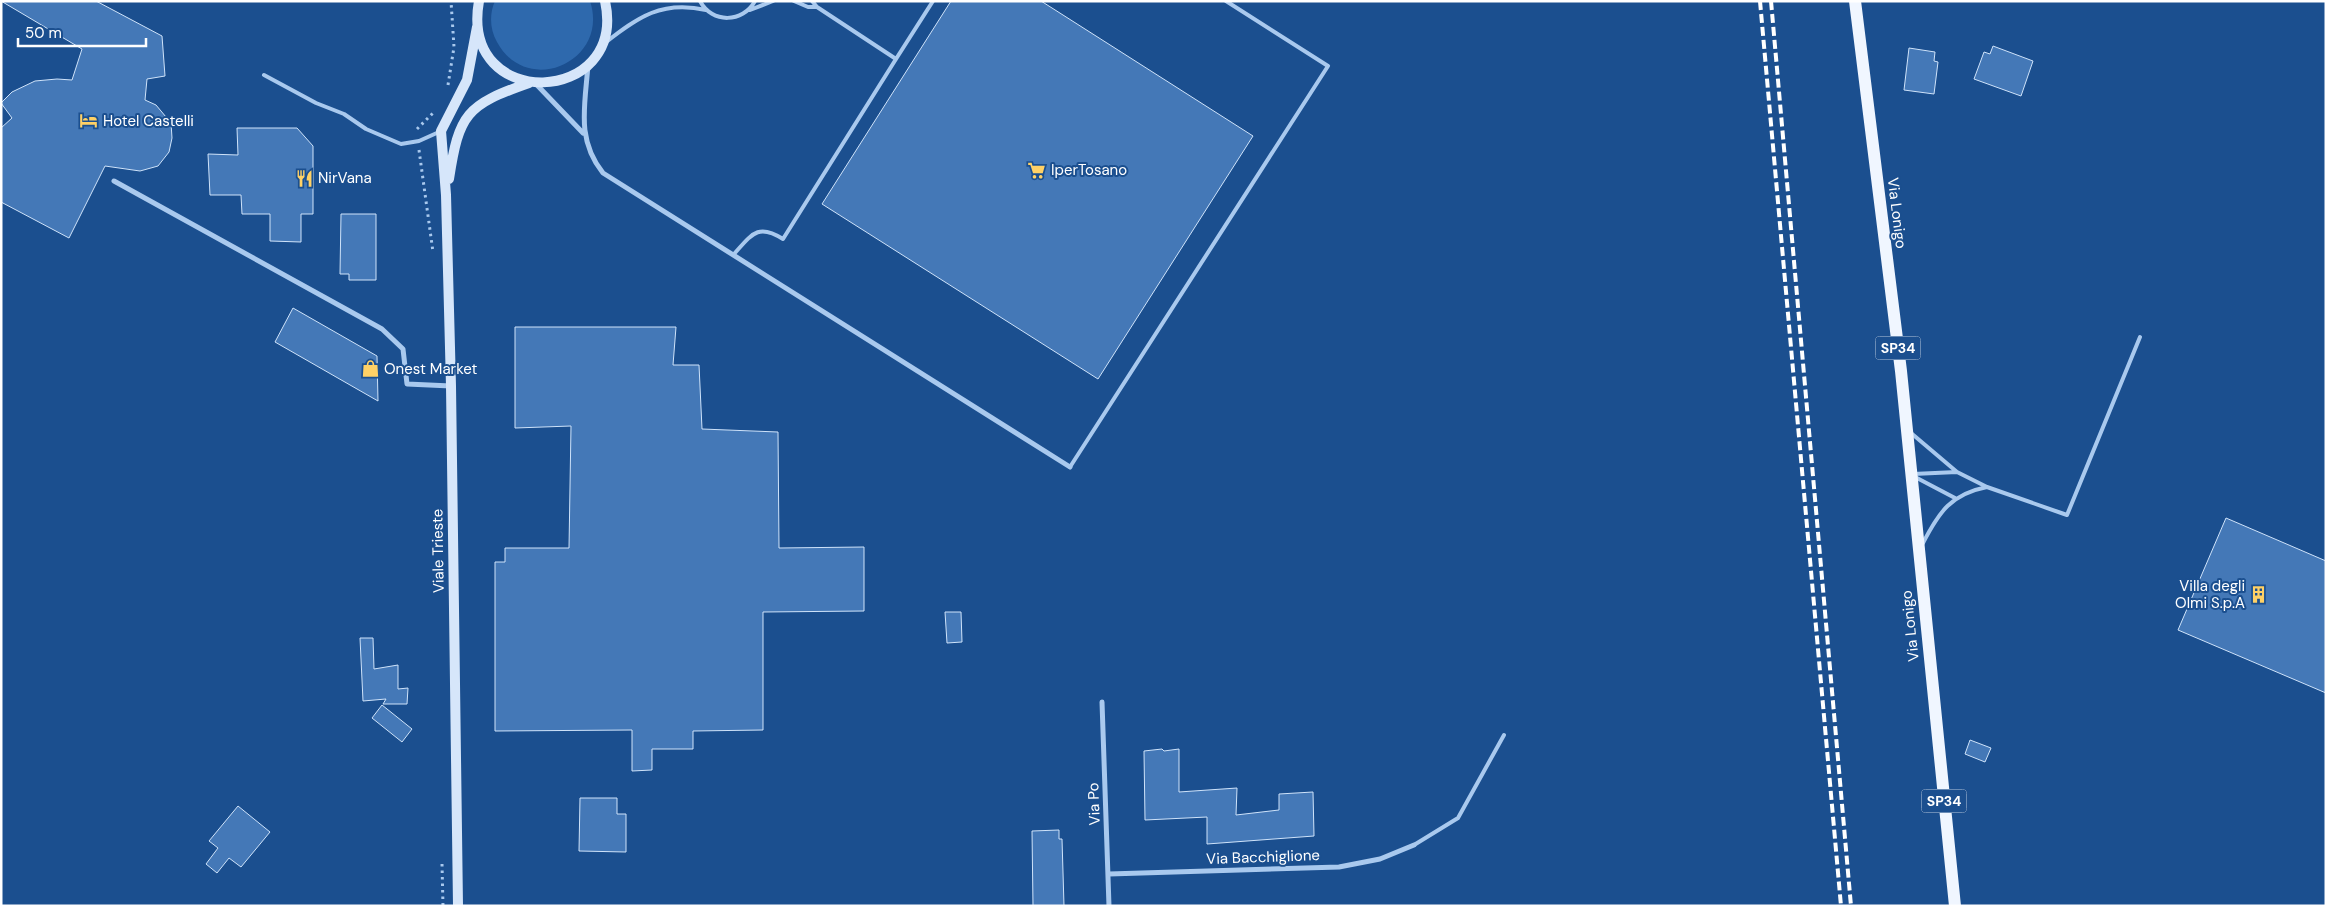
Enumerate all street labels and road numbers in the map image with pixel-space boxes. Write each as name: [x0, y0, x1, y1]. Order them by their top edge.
street label: Via Lonigo: [1883, 176, 1911, 250]
road number: SP34: [1876, 336, 1920, 359]
street label: Viale Trieste: [427, 509, 449, 593]
street label: Via Lonigo: [1896, 589, 1924, 663]
street label: Via Po: [1083, 782, 1105, 826]
road number: SP34: [1922, 789, 1966, 812]
street label: Via Bacchiglione: [1206, 845, 1320, 869]

